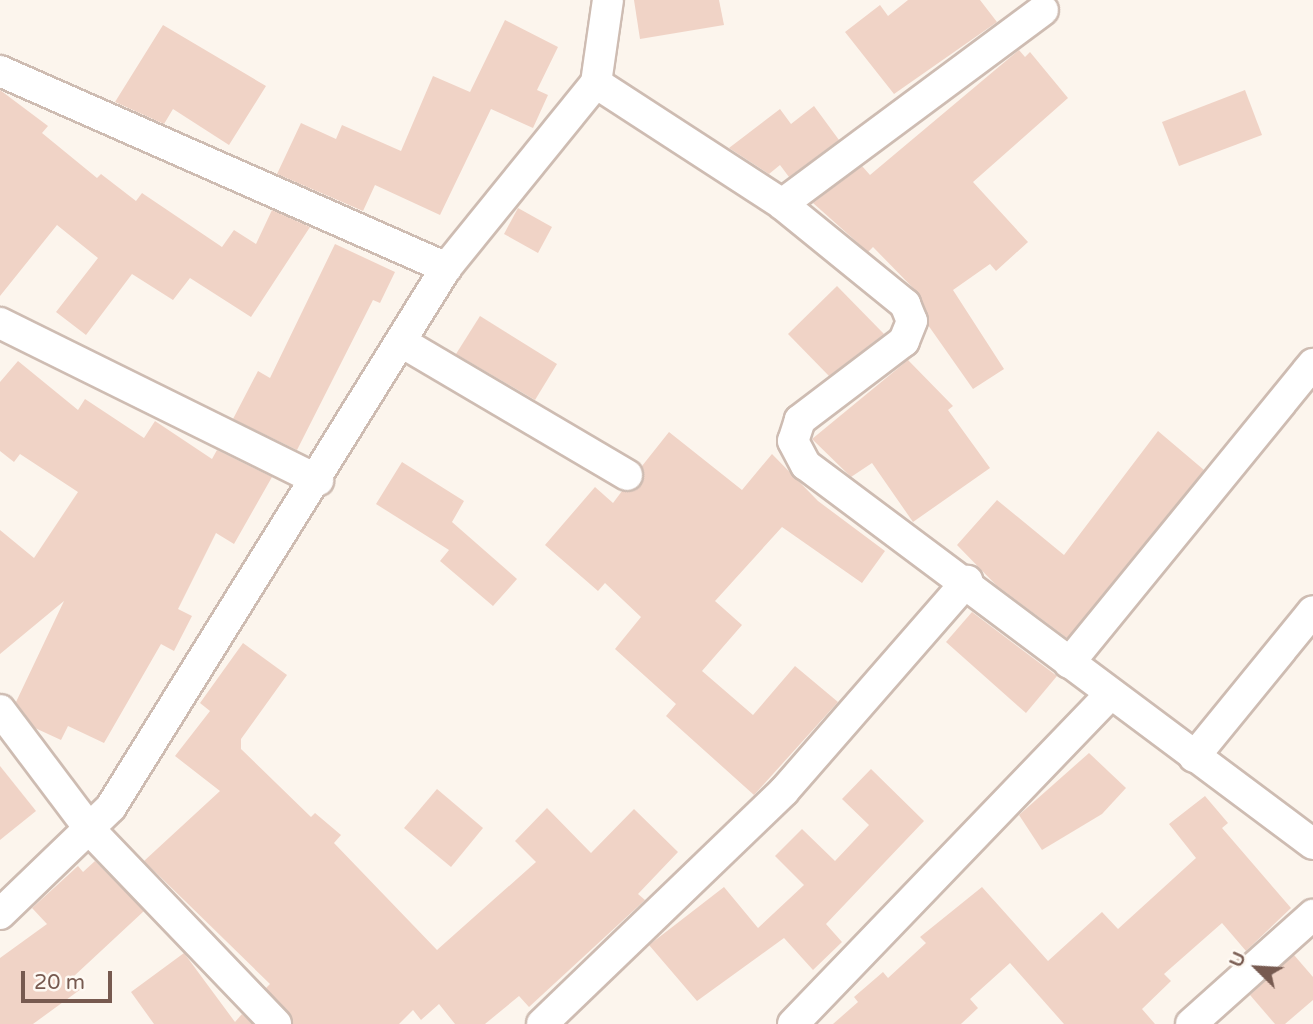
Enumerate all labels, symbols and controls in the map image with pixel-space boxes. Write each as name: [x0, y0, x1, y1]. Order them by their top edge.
north arrow: [1222, 933, 1292, 1003]
text: U: [1225, 948, 1251, 971]
scale bar: [24, 958, 116, 1002]
text: 20 m: [34, 970, 85, 995]

